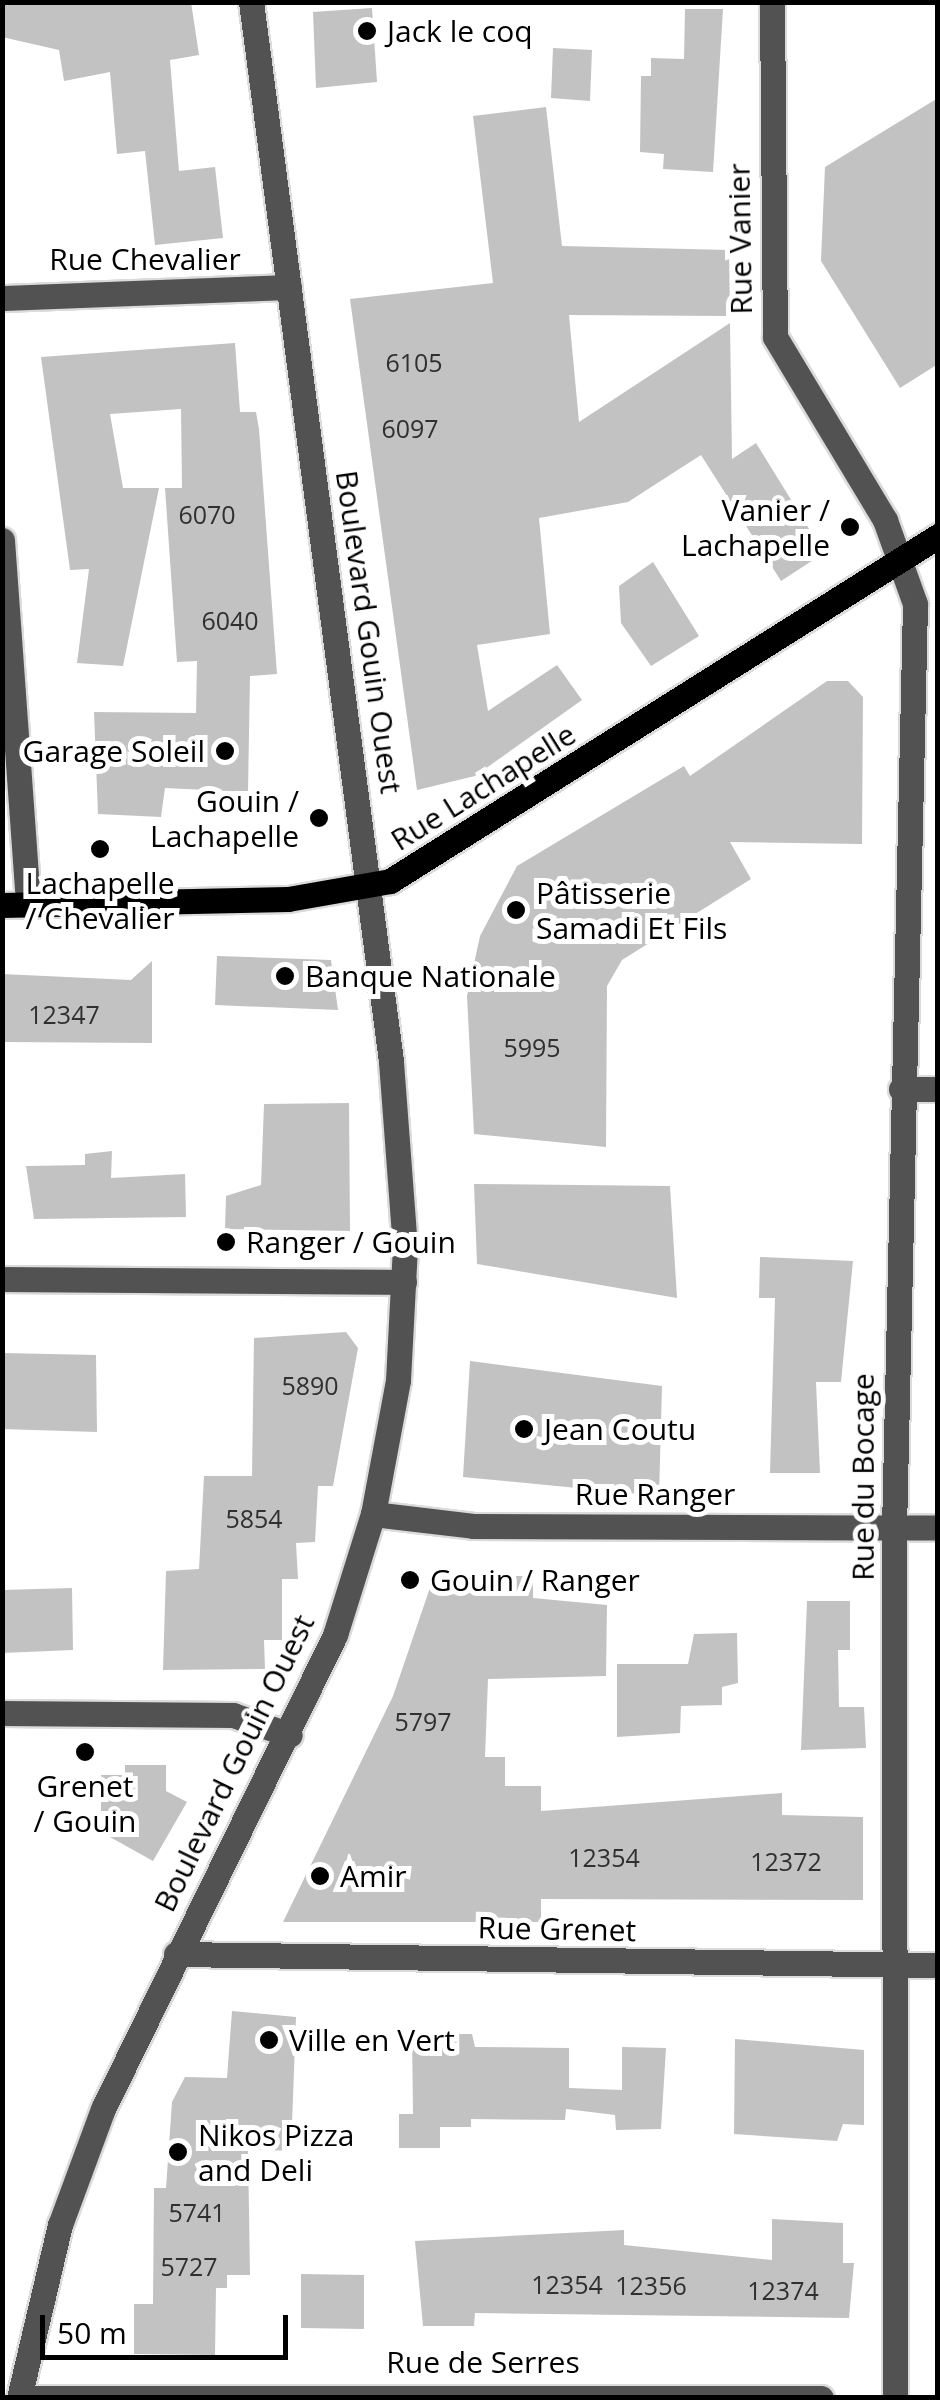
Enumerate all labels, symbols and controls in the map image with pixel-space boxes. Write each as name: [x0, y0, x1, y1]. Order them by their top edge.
place label: Jack le coq: [387, 13, 533, 49]
marker: Jack le coq: [356, 20, 378, 42]
street label: Rue Vanier: [721, 163, 759, 315]
street label: Rue Chevalier: [49, 241, 241, 277]
house number: 6105: [385, 347, 443, 377]
house number: 6097: [381, 413, 439, 443]
street label: Boulevard Gouin Ouest: [328, 468, 410, 796]
place label: Vanier / Lachapelle: [681, 492, 830, 562]
house number: 6070: [178, 499, 236, 529]
marker: Vanier / Lachapelle: [839, 516, 861, 538]
house number: 6040: [201, 605, 259, 635]
street label: Rue Lachapelle: [384, 716, 582, 858]
place label: Garage Soleil: [23, 733, 205, 769]
marker: Garage Soleil: [214, 740, 236, 762]
place label: Gouin / Lachapelle: [150, 783, 299, 854]
marker: Gouin / Lachapelle: [308, 807, 330, 829]
marker: Lachapelle / Chevalier: [89, 838, 111, 860]
place label: Lachapelle / Chevalier: [26, 865, 174, 936]
place label: Pâtisserie Samadi Et Fils: [536, 875, 727, 946]
marker: Pâtisserie Samadi Et Fils: [505, 899, 527, 921]
place label: Banque Nationale: [305, 958, 556, 994]
marker: Banque Nationale: [274, 965, 296, 987]
house number: 12347: [28, 999, 100, 1029]
house number: 5995: [503, 1032, 561, 1062]
place label: Ranger / Gouin: [246, 1224, 456, 1260]
marker: Ranger / Gouin: [215, 1231, 237, 1253]
house number: 5890: [281, 1370, 339, 1400]
street label: Rue du Bocage: [845, 1373, 881, 1581]
place label: Jean Coutu: [544, 1411, 696, 1447]
marker: Jean Coutu: [513, 1418, 535, 1440]
street label: Rue Ranger: [575, 1476, 735, 1512]
house number: 5854: [225, 1503, 283, 1533]
place label: Gouin / Ranger: [430, 1562, 640, 1598]
marker: Gouin / Ranger: [399, 1569, 421, 1591]
street label: Boulevard Gouin Ouest: [146, 1609, 322, 1917]
house number: 5797: [394, 1706, 452, 1736]
marker: Grenet / Gouin: [74, 1741, 96, 1763]
place label: Grenet / Gouin: [33, 1768, 137, 1838]
house number: 12354: [568, 1842, 640, 1872]
house number: 12372: [750, 1846, 822, 1876]
place label: Amir: [340, 1858, 407, 1894]
marker: Amir: [309, 1865, 331, 1887]
street label: Rue Grenet: [477, 1910, 637, 1948]
place label: Ville en Vert: [289, 2022, 455, 2058]
marker: Ville en Vert: [258, 2029, 280, 2051]
place label: Nikos Pizza and Deli: [198, 2117, 354, 2188]
marker: Nikos Pizza and Deli: [167, 2141, 189, 2163]
house number: 5741: [168, 2197, 226, 2227]
house number: 5727: [160, 2251, 218, 2281]
house number: 12354: [531, 2269, 603, 2299]
house number: 12356: [615, 2270, 687, 2300]
house number: 12374: [747, 2275, 819, 2305]
scale bar: [45, 2295, 292, 2357]
text: 50 m: [57, 2312, 127, 2353]
street label: Rue de Serres: [386, 2344, 580, 2380]

